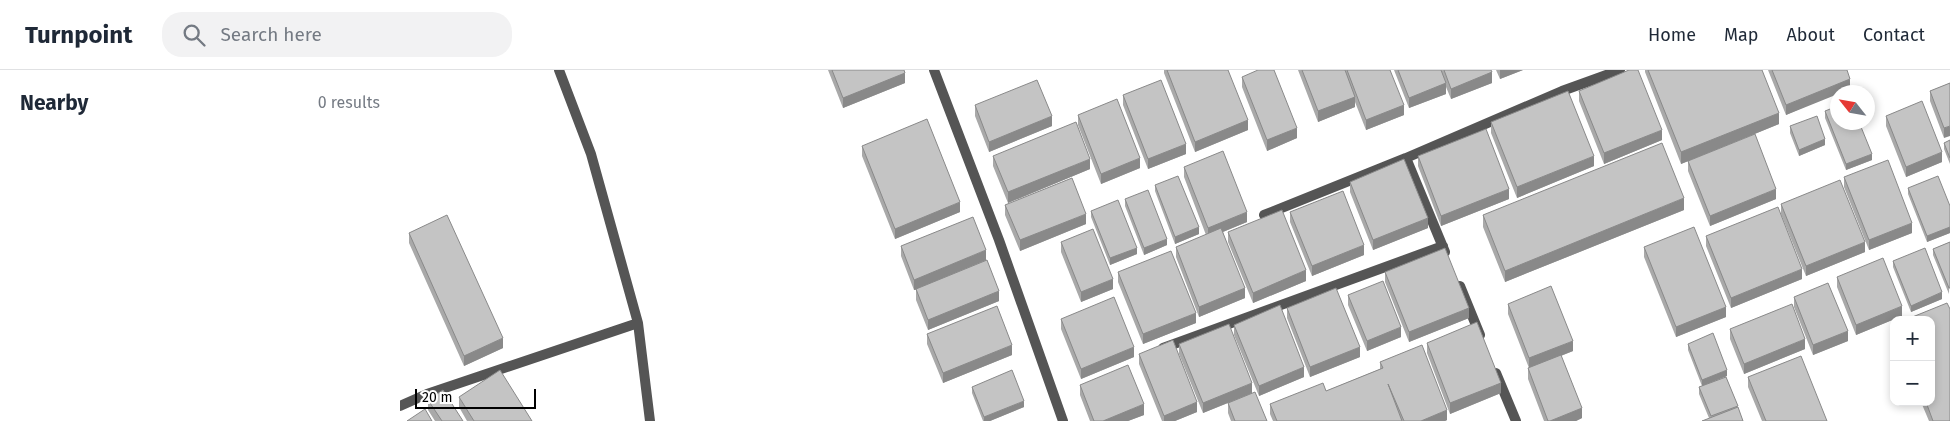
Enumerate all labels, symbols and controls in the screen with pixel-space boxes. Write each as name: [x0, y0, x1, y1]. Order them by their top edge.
search box: [162, 12, 512, 57]
text: Turnpoint: [25, 21, 132, 49]
icon: search: [180, 21, 208, 49]
text: Search here: [220, 23, 322, 46]
text: Home: [1648, 24, 1696, 46]
text: Map: [1724, 24, 1758, 46]
text: About: [1786, 24, 1835, 46]
text: Contact: [1863, 24, 1925, 46]
north arrow: [1830, 85, 1875, 130]
text: Nearby: [20, 90, 88, 116]
text: 0 results: [318, 93, 380, 112]
map controls: [1890, 316, 1935, 406]
button: +: [1890, 316, 1935, 361]
button: −: [1890, 361, 1935, 406]
scale bar: [415, 386, 536, 409]
text: 20 m: [422, 389, 452, 406]

